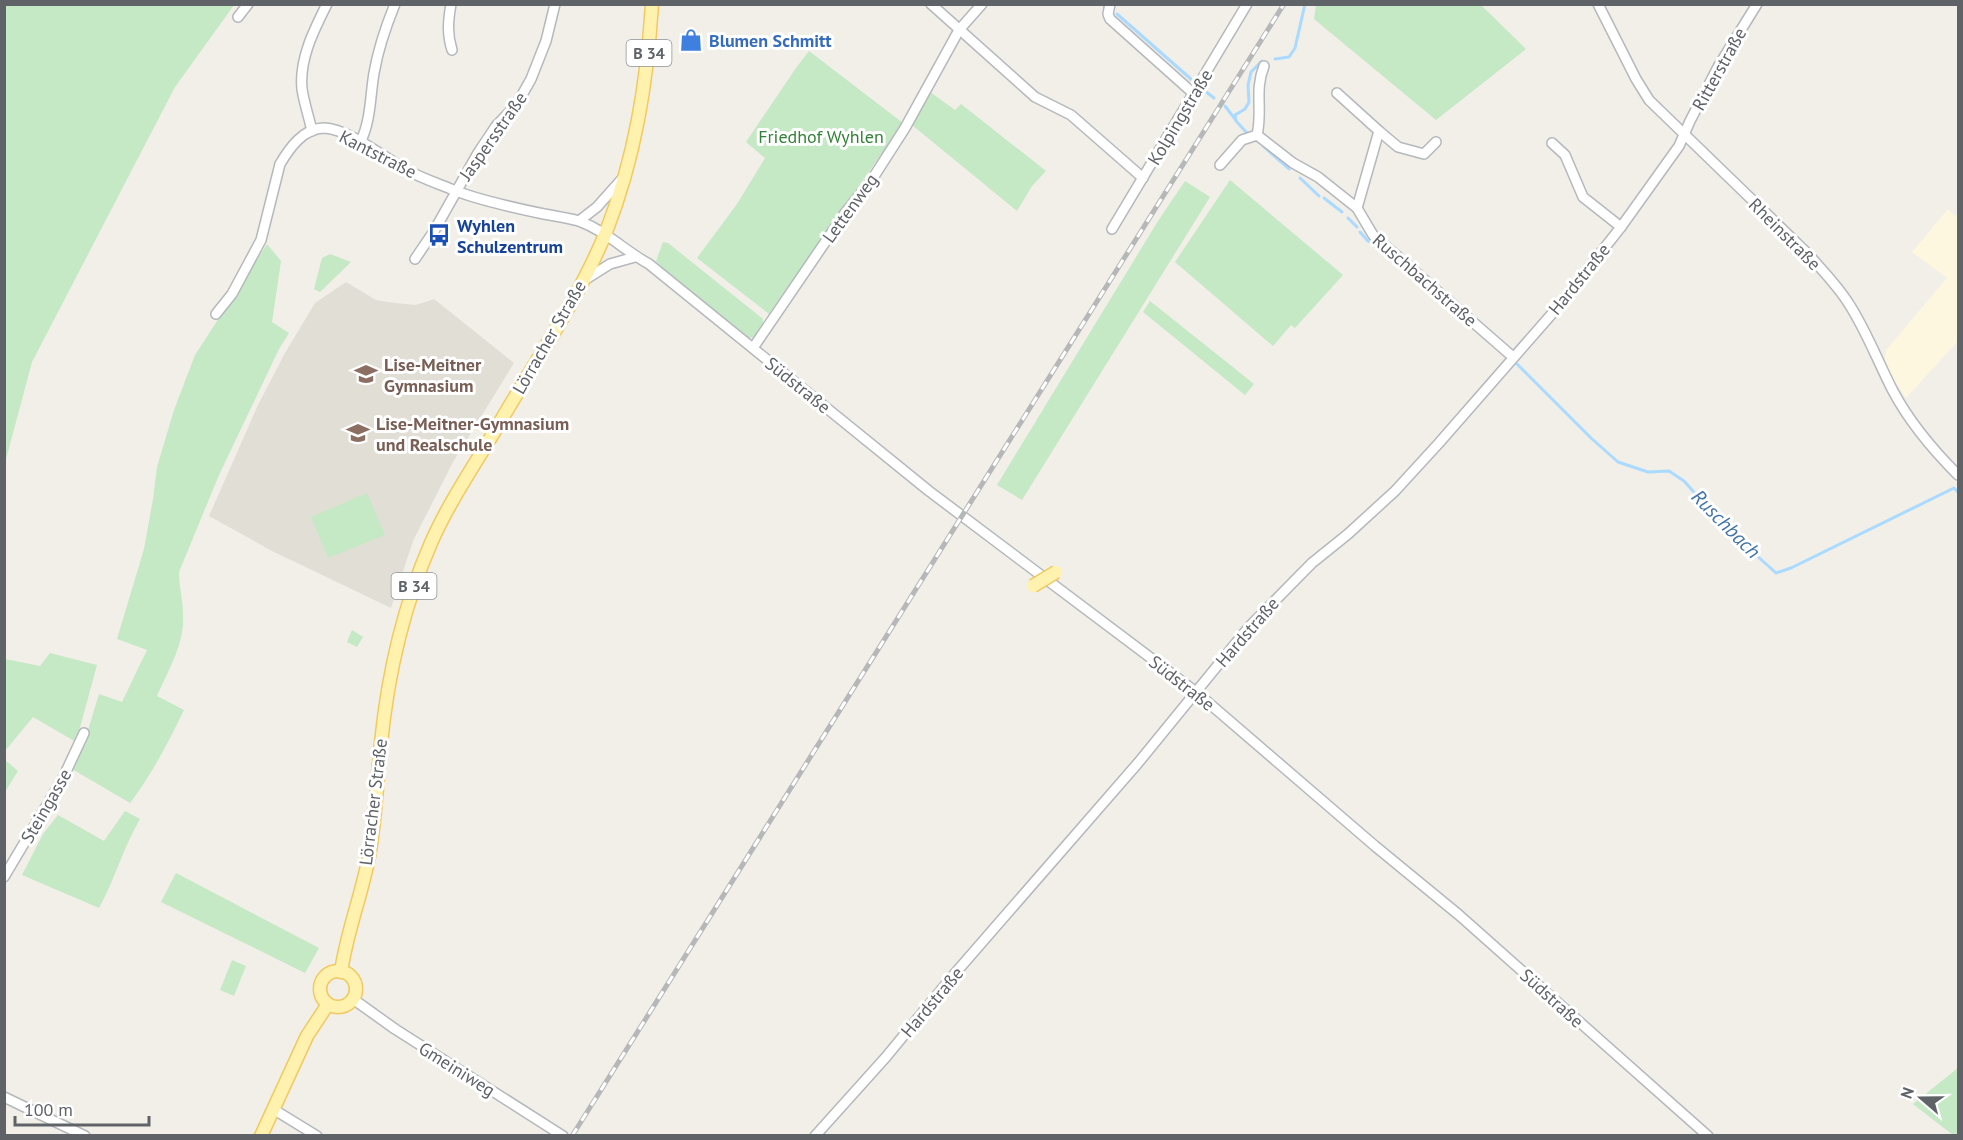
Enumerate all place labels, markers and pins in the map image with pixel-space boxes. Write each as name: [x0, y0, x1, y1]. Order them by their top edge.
shop icon: Blumen Schmitt: [678, 27, 704, 53]
place label: Blumen Schmitt: [709, 29, 832, 52]
place label: Wyhlen Schulzentrum: [457, 214, 563, 258]
bus stop icon: Wyhlen Schulzentrum: [426, 222, 452, 248]
place label: Lise-Meitner Gymnasium: [384, 353, 482, 397]
school or university icon: Lise-Meitner Gymnasium: [353, 361, 379, 387]
place label: Lise-Meitner-Gymnasium und Realschule: [376, 412, 569, 456]
school or university icon: Lise-Meitner-Gymnasium und Realschule: [345, 420, 371, 446]

